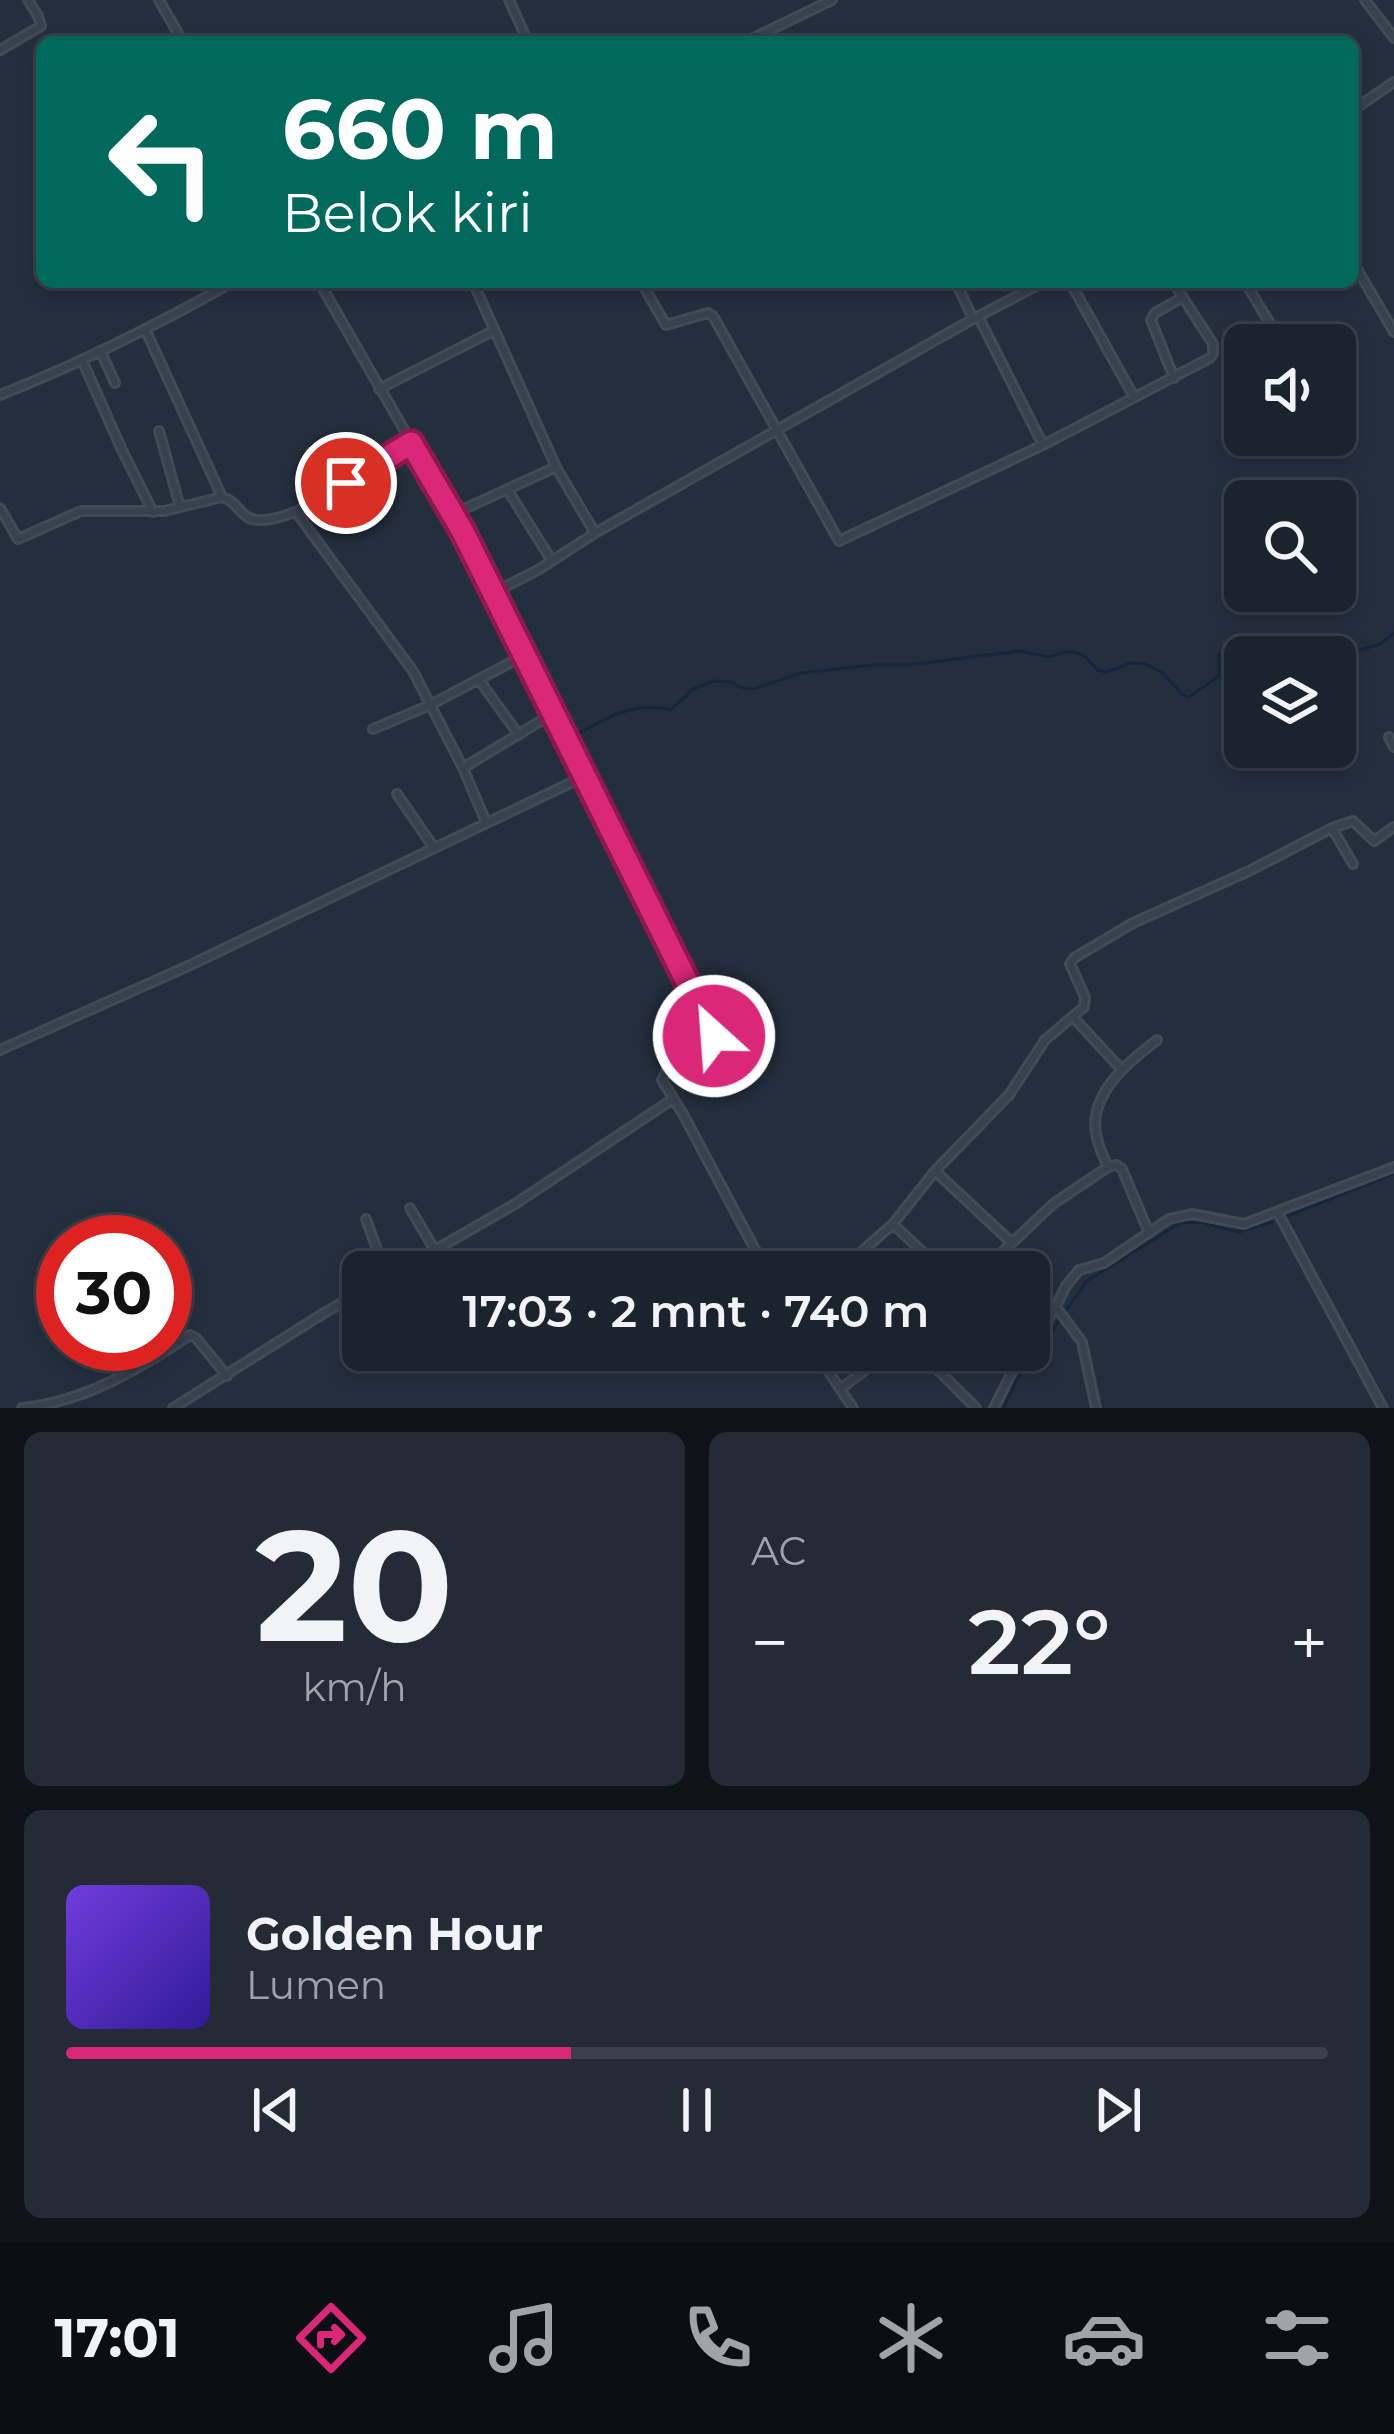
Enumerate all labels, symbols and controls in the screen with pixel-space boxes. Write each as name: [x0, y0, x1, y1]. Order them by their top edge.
text: 660 m: [282, 78, 558, 180]
icon: left: [84, 84, 240, 240]
text: Belok kiri: [282, 180, 533, 246]
map controls: [1224, 324, 1356, 768]
button: sound: [1224, 324, 1356, 456]
pin: [295, 432, 397, 534]
icon: arrive: [313, 450, 379, 516]
button: search: [1224, 480, 1356, 612]
button: layers: [1224, 636, 1356, 768]
position arrow: [651, 973, 777, 1099]
speed limit sign: 30: [36, 1215, 192, 1371]
text: 17:03 · 2 mnt · 740 m: [463, 1283, 929, 1338]
text: 20: [256, 1490, 453, 1680]
text: AC: [751, 1527, 806, 1575]
text: 22°: [968, 1587, 1111, 1697]
text: −: [751, 1602, 789, 1683]
text: +: [1290, 1602, 1328, 1683]
text: km/h: [302, 1663, 407, 1711]
text: Golden Hour: [246, 1906, 543, 1961]
text: Lumen: [246, 1961, 386, 2009]
icon: previous: [243, 2077, 309, 2143]
icon: pause: [664, 2077, 730, 2143]
icon: next: [1085, 2077, 1151, 2143]
icon: directions: [289, 2296, 373, 2380]
icon: music: [482, 2296, 566, 2380]
icon: phone: [676, 2296, 760, 2380]
icon: climate: [869, 2296, 953, 2380]
icon: car: [1062, 2296, 1146, 2380]
icon: filters: [1255, 2296, 1339, 2380]
text: 17:01: [55, 2305, 180, 2371]

